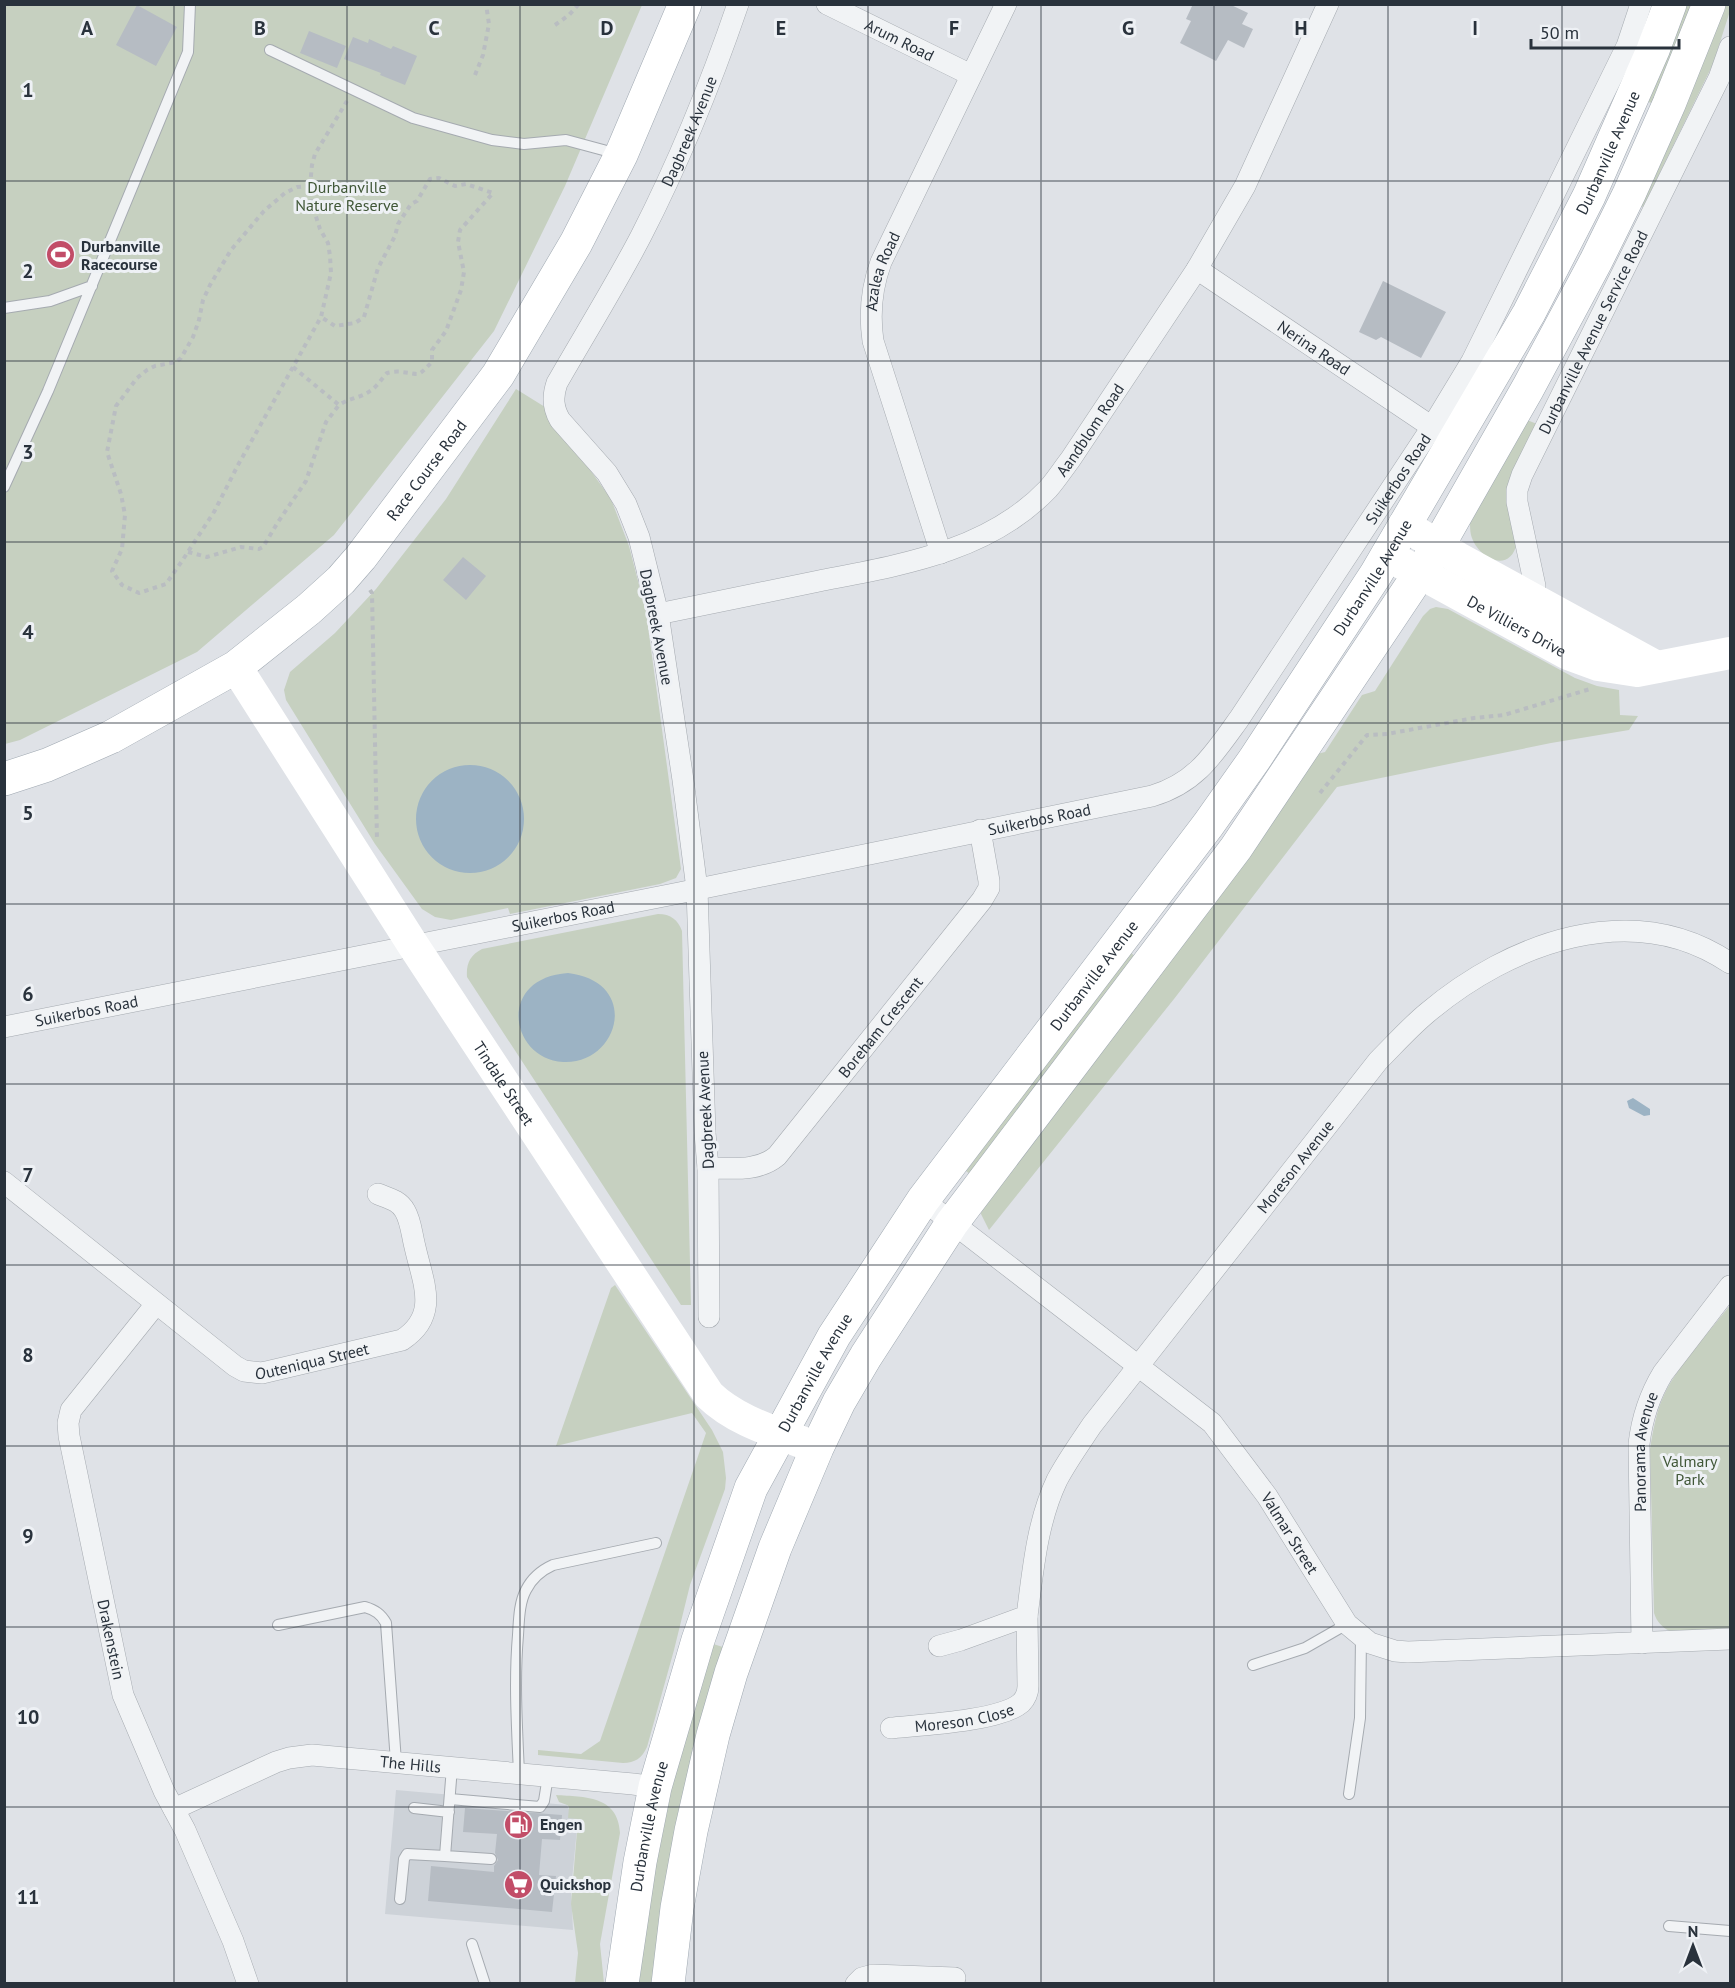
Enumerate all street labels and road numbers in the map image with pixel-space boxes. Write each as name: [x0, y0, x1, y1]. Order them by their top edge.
street label: Arum Road: [862, 14, 938, 65]
street label: Dagbreek Avenue: [657, 73, 721, 190]
street label: Durbanville Avenue: [1571, 88, 1644, 218]
street label: Durbanville Avenue Service Road: [1534, 227, 1652, 437]
street label: Azalea Road: [861, 228, 904, 312]
street label: Nerina Road: [1274, 316, 1354, 379]
street label: Aandblom Road: [1051, 380, 1128, 480]
street label: Race Course Road: [382, 416, 471, 524]
street label: Suikerbos Road: [1361, 430, 1435, 528]
street label: Durbanville Avenue: [1329, 516, 1416, 639]
street label: Dagbreek Avenue: [636, 567, 678, 687]
street label: De Villiers Drive: [1464, 591, 1570, 661]
street label: Suikerbos Road: [986, 799, 1093, 839]
street label: Suikerbos Road: [510, 896, 616, 936]
street label: Durbanville Avenue: [1046, 916, 1142, 1034]
street label: Boreham Crescent: [834, 972, 927, 1082]
street label: Suikerbos Road: [33, 991, 140, 1031]
street label: Tindale Street: [469, 1037, 539, 1130]
street label: Dagbreek Avenue: [692, 1051, 718, 1169]
street label: Moreson Avenue: [1252, 1116, 1338, 1217]
street label: Durbanville Avenue: [774, 1309, 856, 1435]
street label: Outeniqua Street: [254, 1338, 371, 1383]
street label: Panorama Avenue: [1629, 1388, 1662, 1512]
street label: Valmar Street: [1257, 1488, 1323, 1578]
street label: Drakenstein: [93, 1597, 130, 1681]
street label: Moreson Close: [914, 1699, 1017, 1736]
street label: The Hills: [379, 1751, 442, 1777]
street label: Durbanville Avenue: [626, 1758, 672, 1893]

